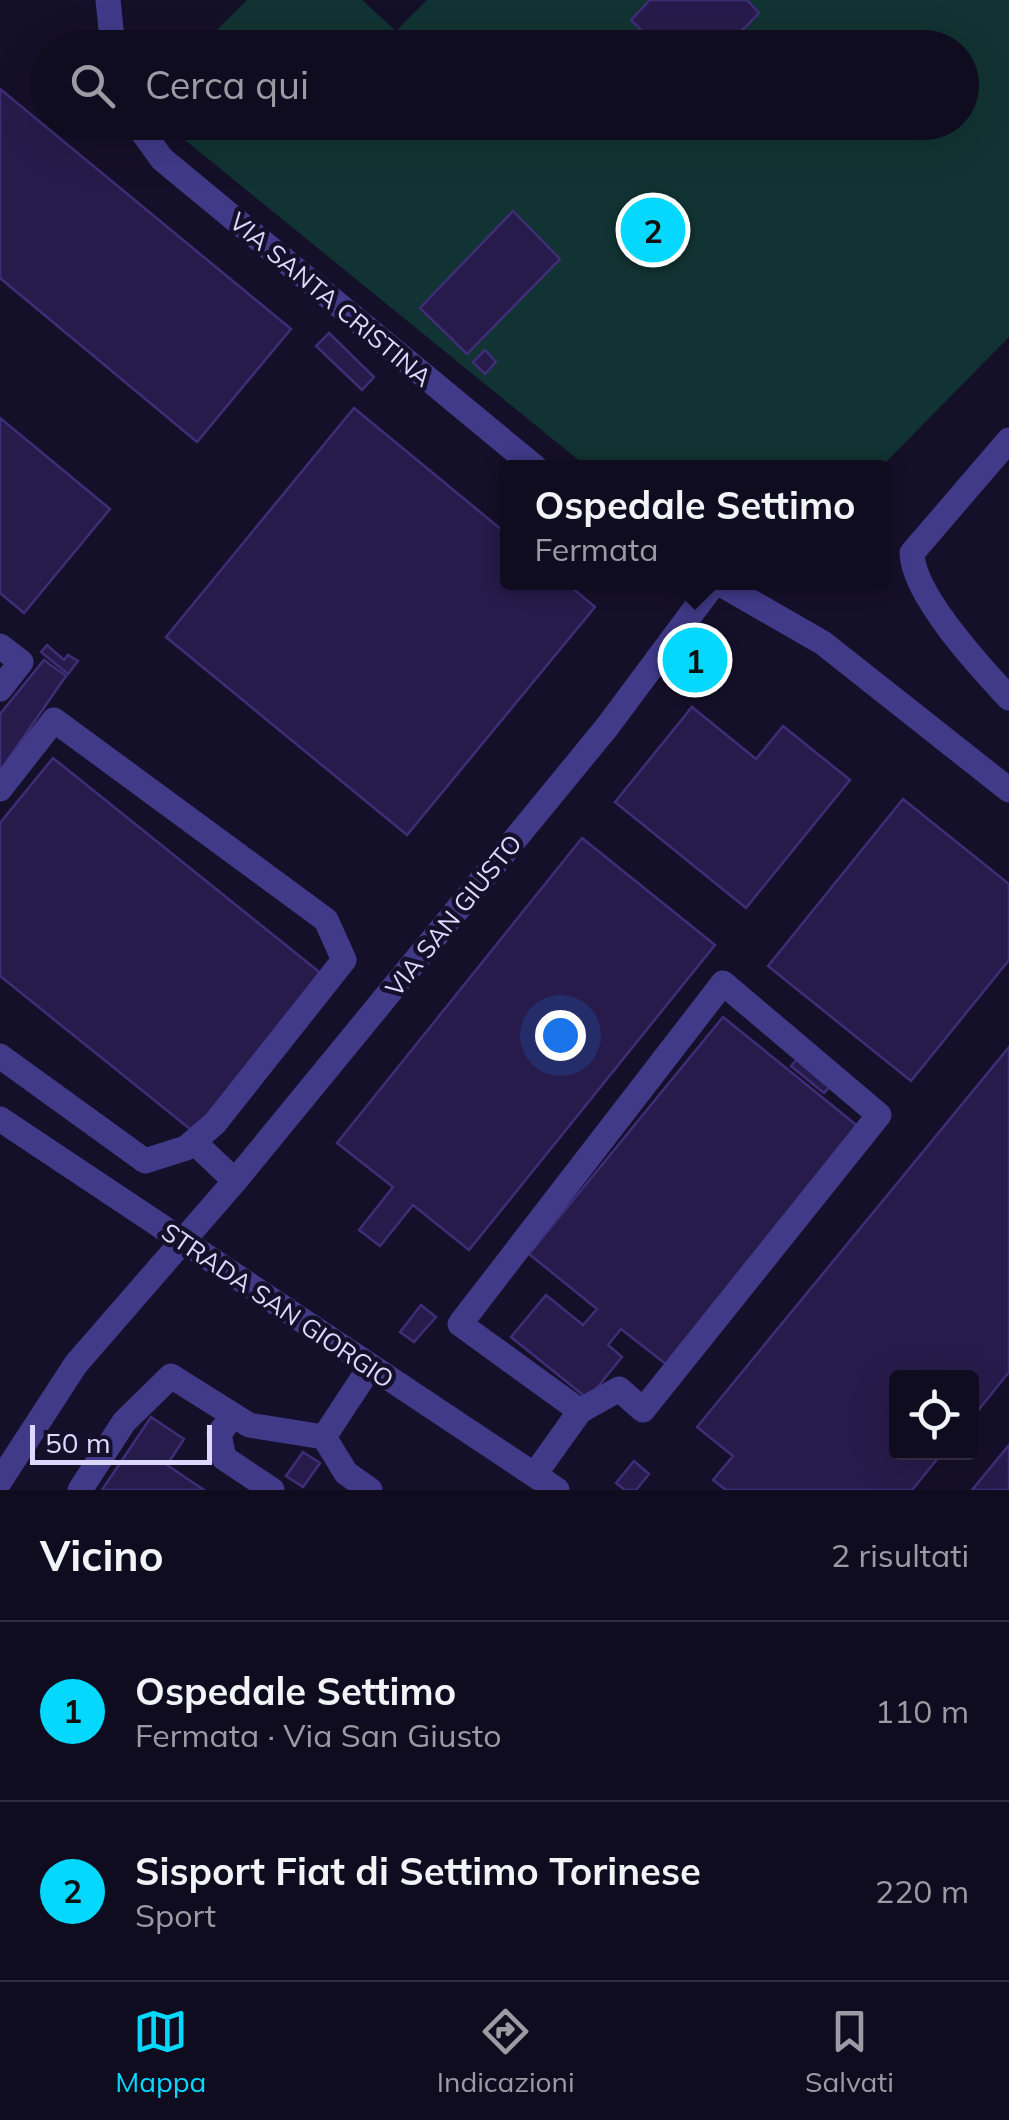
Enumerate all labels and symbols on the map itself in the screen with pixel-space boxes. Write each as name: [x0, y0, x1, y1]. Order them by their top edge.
pin: 2: [620, 192, 686, 268]
street label: VIA SANTA CRISTINA: [224, 205, 438, 393]
pin: 1: [662, 622, 728, 698]
street label: VIA SAN GIUSTO: [378, 828, 528, 1002]
your location: [535, 1010, 586, 1061]
street label: STRADA SAN GIORGIO: [156, 1216, 400, 1394]
scale bar: [30, 1420, 212, 1464]

